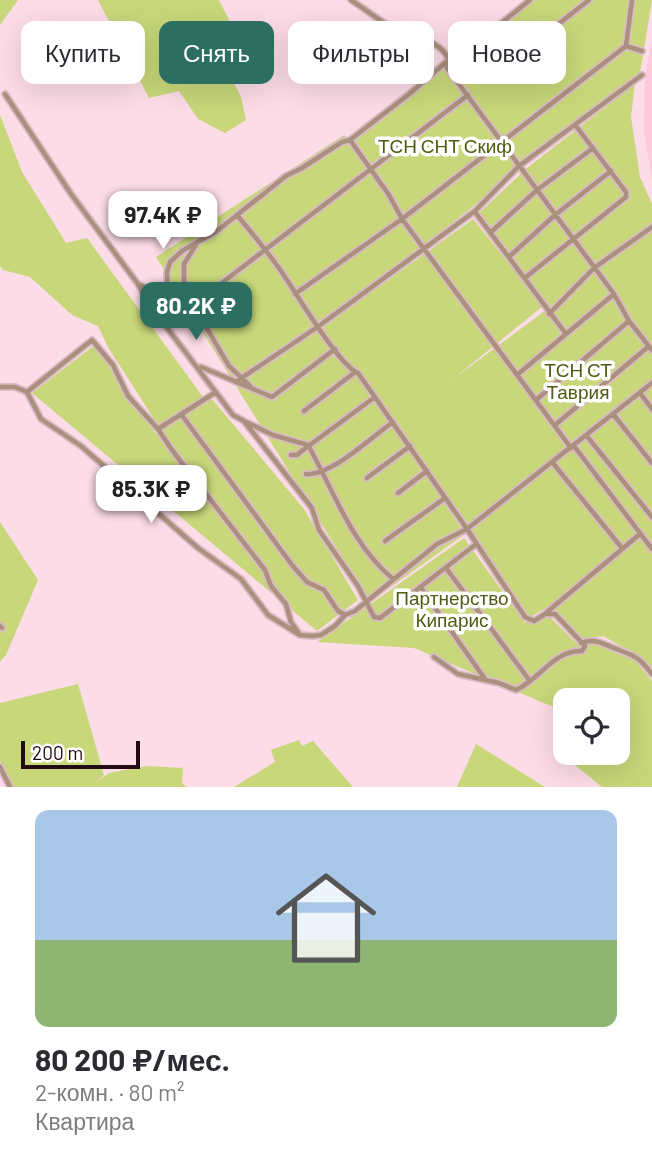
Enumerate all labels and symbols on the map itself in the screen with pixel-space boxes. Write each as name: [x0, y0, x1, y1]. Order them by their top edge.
park label: ТСН СНТ Скиф: [378, 134, 512, 157]
pin: 97.4K ₽: [98, 191, 228, 251]
pin: 80.2K ₽: [131, 282, 261, 342]
park label: ТСН СТ Таврия: [544, 358, 612, 403]
pin: 85.3K ₽: [86, 466, 216, 525]
park label: Партнерство Кипарис: [395, 586, 509, 631]
scale bar: [21, 738, 140, 770]

